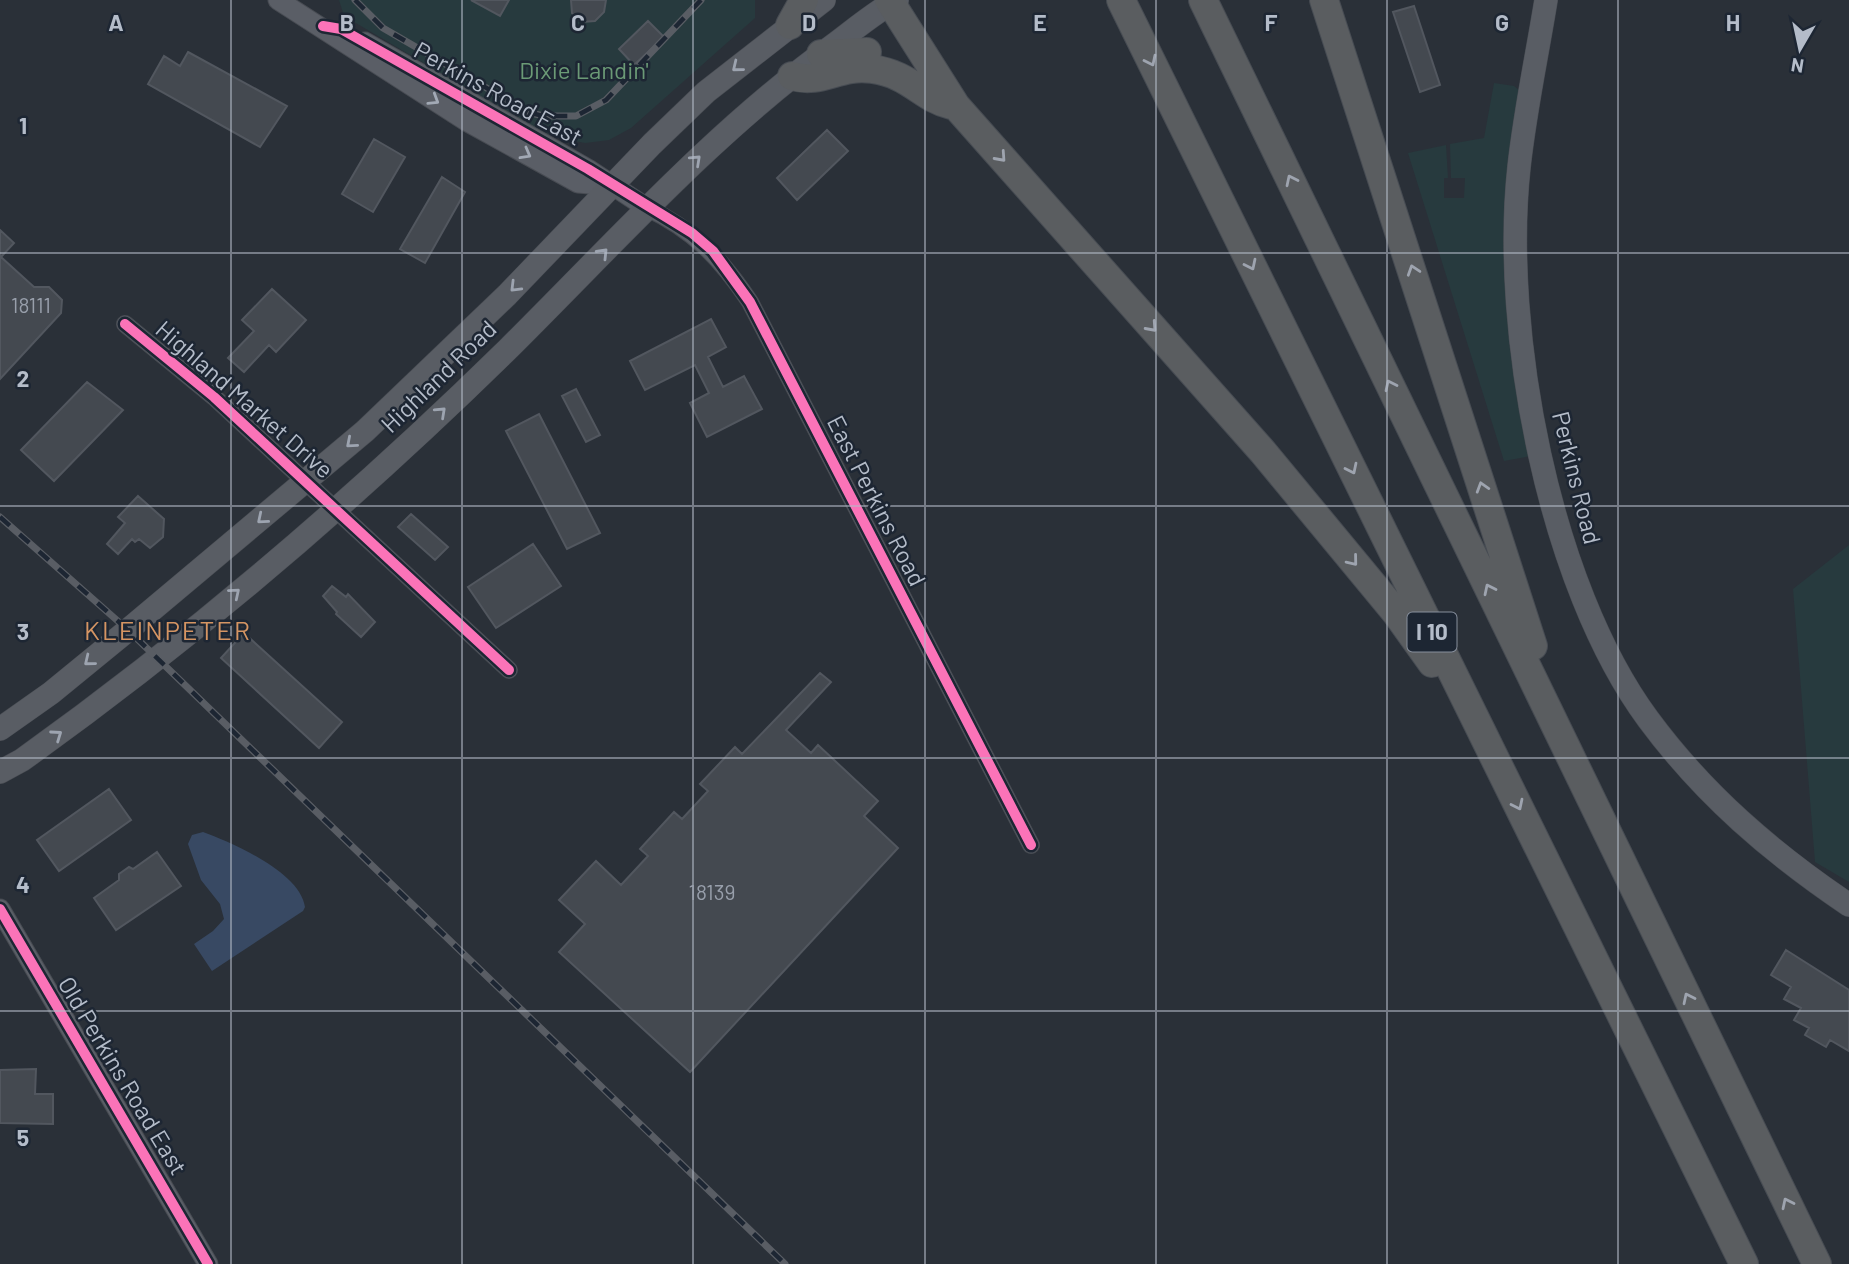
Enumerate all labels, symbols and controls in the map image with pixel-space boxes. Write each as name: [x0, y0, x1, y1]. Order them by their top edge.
text: A: [108, 8, 124, 36]
text: B: [340, 8, 354, 36]
text: C: [571, 8, 585, 36]
text: D: [802, 8, 816, 36]
text: E: [1033, 8, 1047, 36]
text: F: [1265, 8, 1278, 36]
text: G: [1495, 8, 1509, 36]
text: H: [1726, 8, 1740, 36]
north arrow: [1765, 14, 1835, 84]
street label: Perkins Road East: [410, 35, 588, 151]
one-way arrow: [1142, 54, 1156, 66]
text: N: [1789, 54, 1805, 79]
park label: Dixie Landin': [519, 55, 649, 84]
one-way arrow: [732, 59, 744, 72]
one-way arrow: [426, 92, 439, 105]
text: 1: [19, 111, 27, 139]
one-way arrow: [519, 146, 531, 159]
one-way arrow: [993, 148, 1005, 161]
one-way arrow: [688, 156, 701, 169]
one-way arrow: [1285, 175, 1299, 187]
one-way arrow: [595, 248, 608, 261]
one-way arrow: [1243, 258, 1257, 270]
one-way arrow: [1406, 265, 1421, 277]
one-way arrow: [510, 279, 523, 292]
house number: 18111: [11, 292, 51, 317]
street label: Highland Market Drive: [150, 314, 340, 484]
street label: Highland Road: [374, 314, 502, 438]
one-way arrow: [1144, 319, 1156, 332]
text: 2: [17, 364, 29, 392]
one-way arrow: [1384, 380, 1398, 392]
one-way arrow: [433, 408, 446, 421]
street label: Perkins Road: [1547, 408, 1608, 547]
street label: East Perkins Road: [822, 410, 933, 590]
one-way arrow: [347, 435, 360, 447]
one-way arrow: [1344, 462, 1358, 474]
one-way arrow: [1476, 481, 1491, 493]
one-way arrow: [257, 511, 270, 523]
one-way arrow: [1345, 553, 1357, 566]
one-way arrow: [1484, 584, 1498, 596]
one-way arrow: [226, 589, 239, 601]
road number: I 10: [1408, 612, 1456, 652]
district label: KLEINPETER: [84, 614, 252, 645]
text: 3: [17, 617, 29, 645]
one-way arrow: [85, 653, 97, 666]
one-way arrow: [49, 731, 62, 743]
one-way arrow: [1509, 798, 1523, 810]
text: 4: [16, 870, 30, 898]
house number: 18139: [689, 879, 735, 904]
street label: Old Perkins Road East: [53, 971, 194, 1180]
one-way arrow: [1682, 993, 1696, 1005]
text: 5: [17, 1123, 29, 1151]
one-way arrow: [1782, 1198, 1796, 1210]

